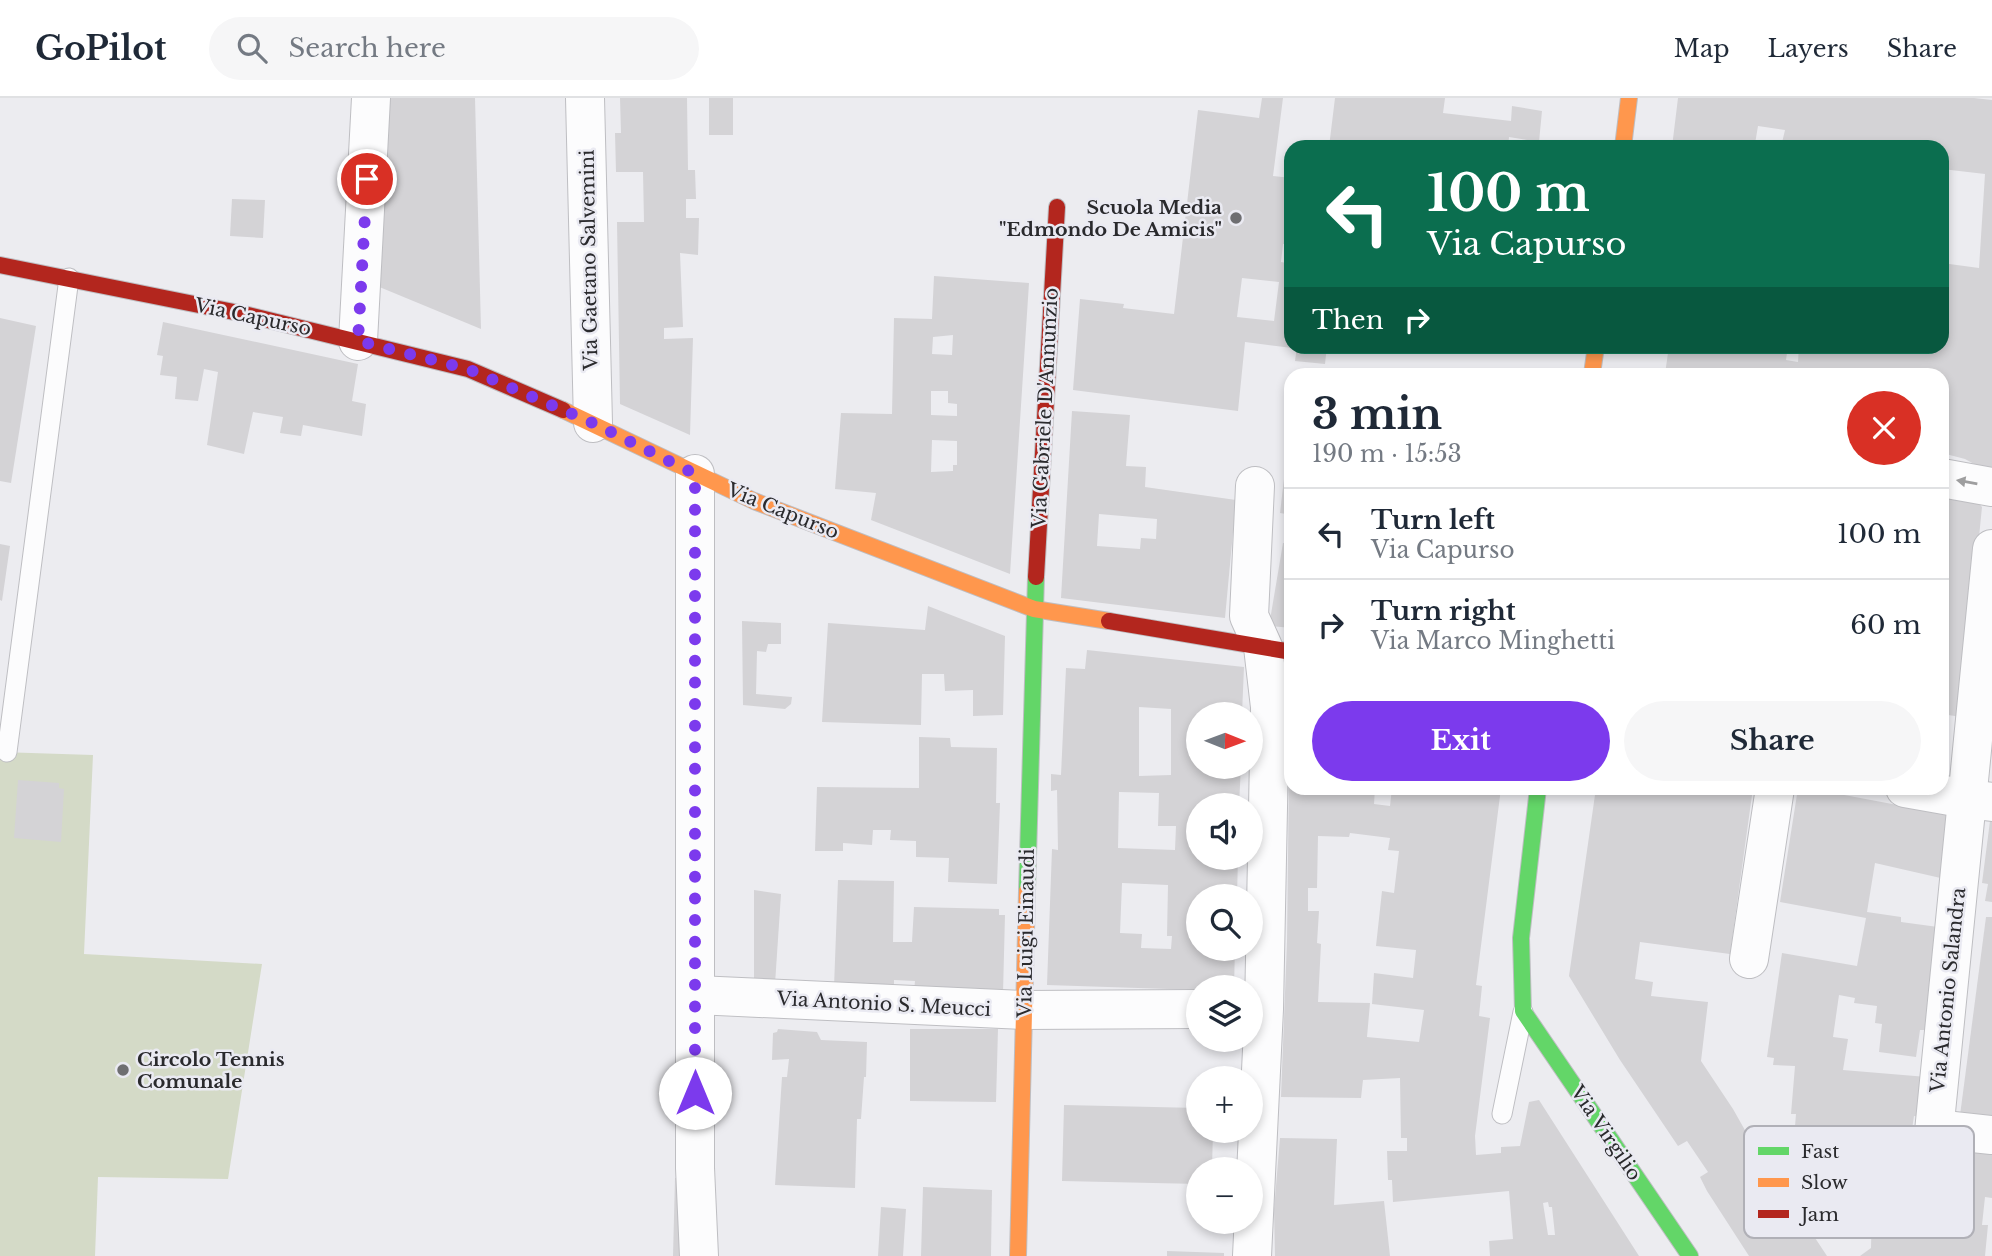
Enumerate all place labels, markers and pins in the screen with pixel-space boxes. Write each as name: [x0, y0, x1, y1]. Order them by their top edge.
pin: [337, 149, 397, 209]
place label: Scuola Media "Edmondo De Amicis": [999, 196, 1222, 241]
marker: Scuola Media "Edmondo De Amicis": [1228, 210, 1244, 226]
place label: Circolo Tennis Comunale: [137, 1048, 285, 1093]
marker: Circolo Tennis Comunale: [115, 1062, 131, 1078]

